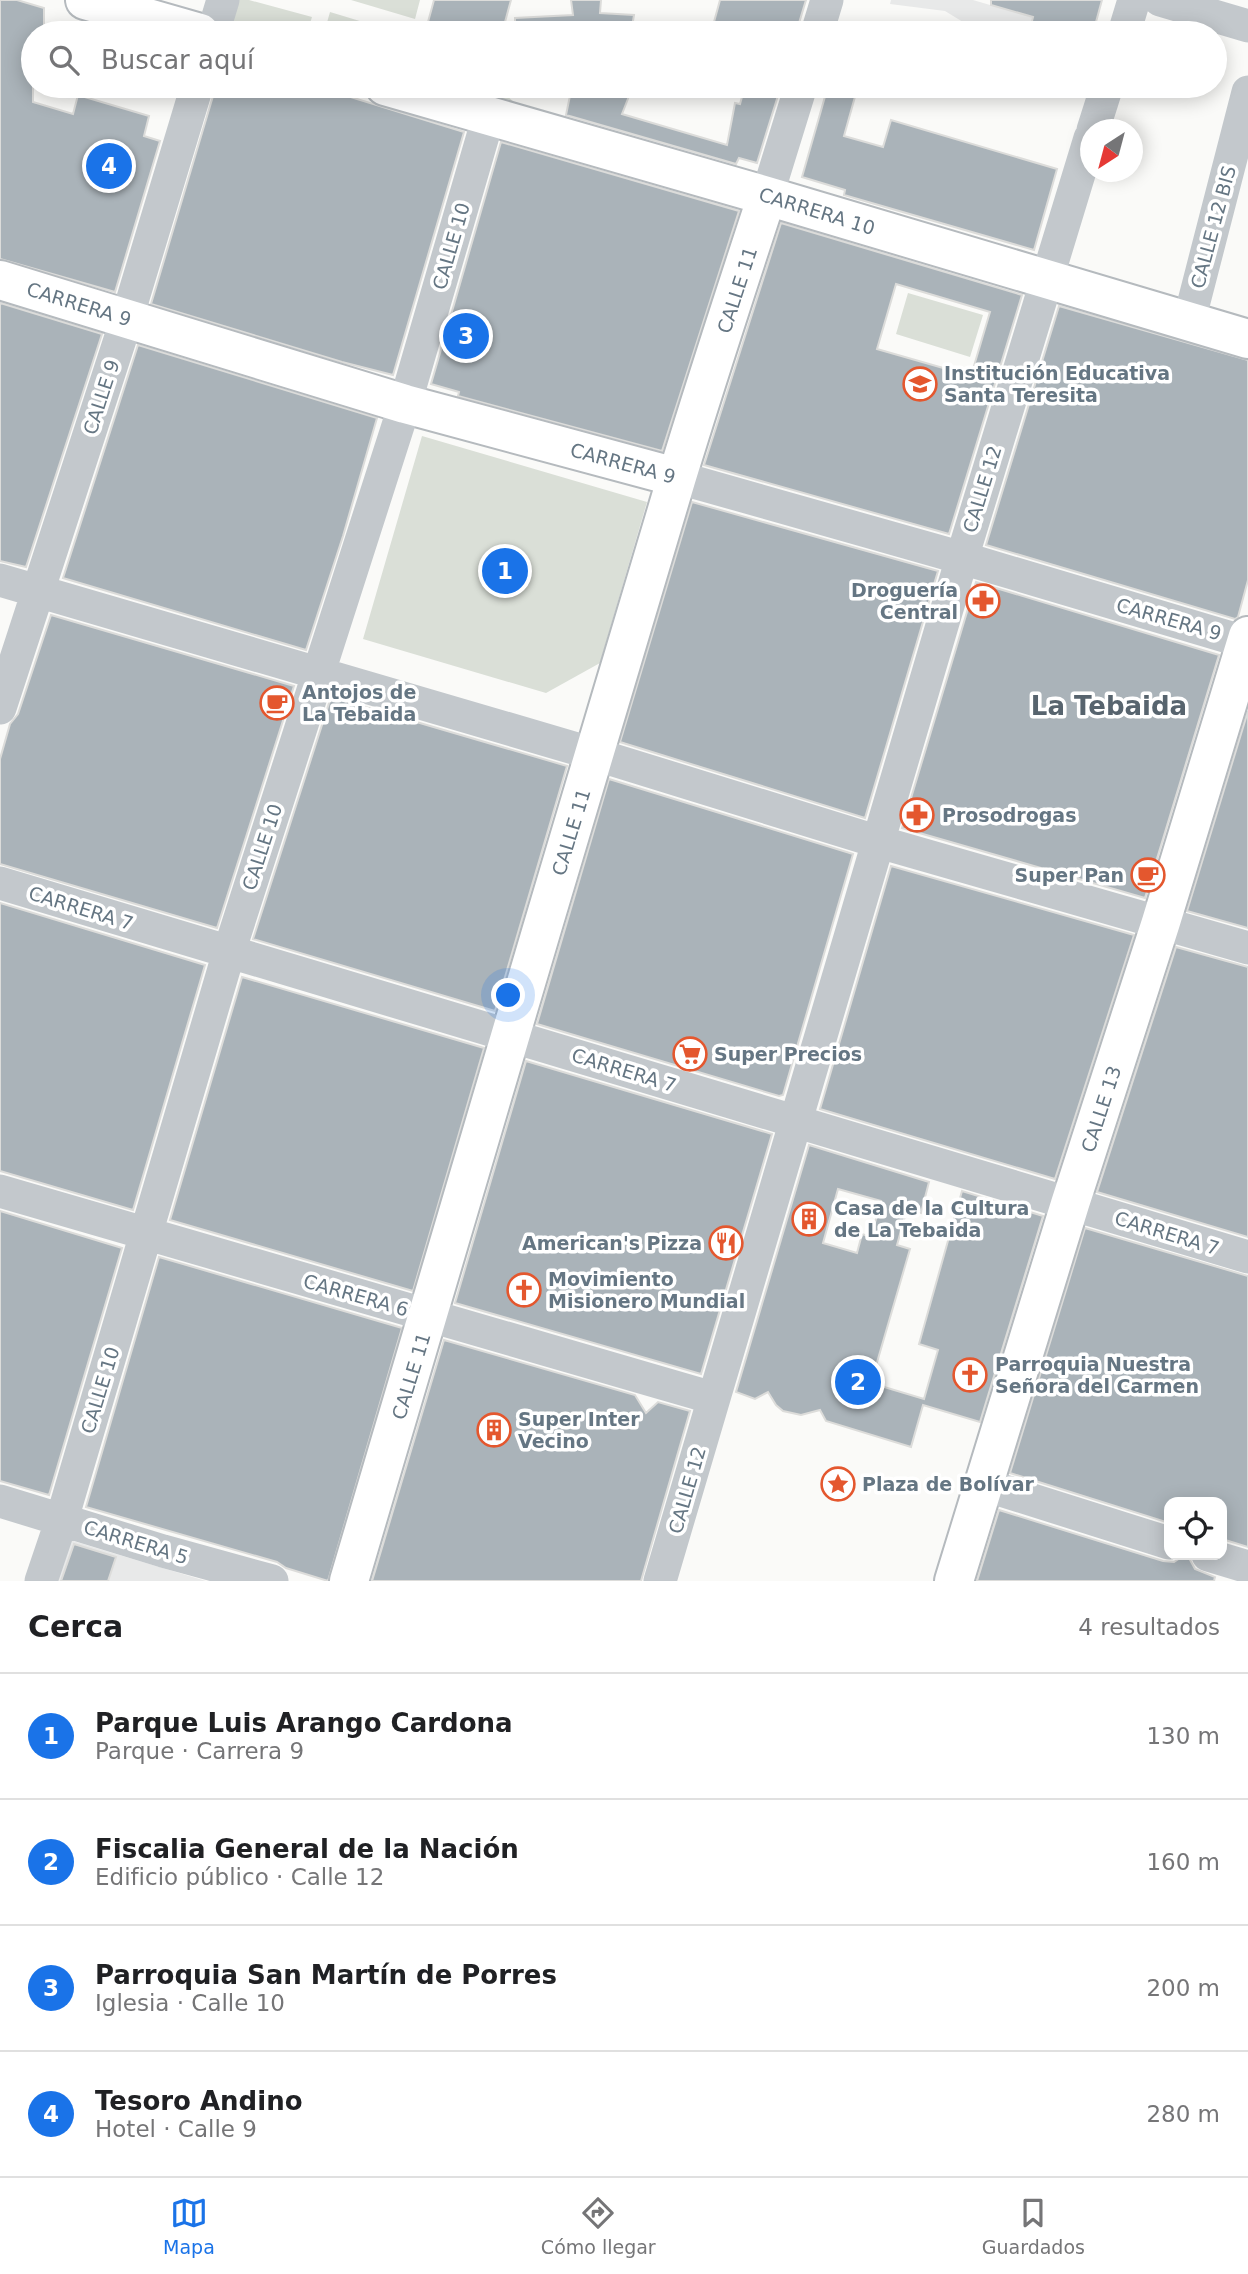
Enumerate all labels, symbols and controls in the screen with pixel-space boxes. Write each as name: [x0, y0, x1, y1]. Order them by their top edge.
search box: [21, 21, 1227, 98]
icon: search: [45, 41, 83, 79]
text: Buscar aquí: [101, 45, 254, 75]
north arrow: [1080, 119, 1143, 182]
pin: 4: [86, 140, 132, 192]
street label: CALLE 12 BIS: [1186, 163, 1240, 291]
street label: CARRERA 10: [756, 183, 878, 239]
street label: CALLE 10: [428, 200, 474, 292]
street label: CALLE 11: [713, 244, 761, 336]
street label: CARRERA 9: [24, 278, 134, 330]
pin: 3: [443, 310, 489, 362]
street label: CALLE 9: [79, 357, 123, 437]
place label: Institución Educativa Santa Teresita: [944, 362, 1170, 406]
school or university icon: Institución Educativa Santa Teresita: [901, 365, 939, 403]
street label: CARRERA 9: [568, 438, 678, 488]
street label: CALLE 12: [958, 443, 1006, 535]
pin: 1: [482, 545, 528, 597]
place label: Droguería Central: [851, 579, 958, 623]
pharmacy icon: Droguería Central: [964, 582, 1002, 620]
street label: CARRERA 9: [1114, 594, 1224, 644]
place label: Antojos de La Tebaida: [302, 681, 416, 725]
cafe icon: Antojos de La Tebaida: [258, 684, 296, 722]
district label: La Tebaida: [1031, 691, 1187, 721]
street label: CALLE 11: [547, 786, 595, 878]
pharmacy icon: Prosodrogas: [898, 796, 936, 834]
street label: CALLE 10: [238, 801, 286, 893]
place label: Prosodrogas: [942, 804, 1076, 826]
cafe icon: Super Pan: [1129, 856, 1167, 894]
place label: Super Pan: [1015, 864, 1124, 886]
street label: CARRERA 7: [26, 882, 136, 934]
your location: [491, 978, 525, 1012]
supermarket icon: Super Precios: [671, 1035, 709, 1073]
place label: Super Precios: [714, 1043, 862, 1065]
street label: CARRERA 7: [569, 1044, 679, 1096]
street label: CALLE 13: [1077, 1063, 1125, 1155]
place label: Casa de la Cultura de La Tebaida: [834, 1197, 1029, 1241]
building icon: Casa de la Cultura de La Tebaida: [790, 1200, 828, 1238]
street label: CARRERA 7: [1112, 1207, 1222, 1259]
restaurant icon: American's Pizza: [707, 1224, 745, 1262]
place label: American's Pizza: [522, 1232, 702, 1254]
place label: Movimiento Misionero Mundial: [548, 1268, 745, 1312]
street label: CARRERA 6: [301, 1270, 411, 1320]
church icon: Movimiento Misionero Mundial: [505, 1271, 543, 1309]
street label: CALLE 11: [387, 1330, 435, 1422]
street label: CALLE 10: [76, 1344, 124, 1436]
place label: Parroquia Nuestra Señora del Carmen: [995, 1353, 1199, 1397]
pin: 2: [835, 1356, 881, 1408]
church icon: Parroquia Nuestra Señora del Carmen: [951, 1356, 989, 1394]
place label: Super Inter Vecino: [518, 1408, 640, 1452]
building icon: Super Inter Vecino: [475, 1411, 513, 1449]
street label: CALLE 12: [664, 1444, 710, 1536]
place icon: Plaza de Bolívar: [819, 1465, 857, 1503]
place label: Plaza de Bolívar: [862, 1473, 1035, 1495]
map controls: [1164, 1497, 1227, 1560]
button: locate: [1164, 1497, 1227, 1560]
street label: CARRERA 5: [81, 1516, 191, 1568]
text: Cerca: [28, 1609, 123, 1644]
text: 4 resultados: [1078, 1614, 1220, 1640]
text: Parque Luis Arango Cardona: [95, 1708, 513, 1738]
text: 1: [43, 1723, 59, 1749]
text: 130 m: [1146, 1723, 1220, 1749]
text: Parque · Carrera 9: [95, 1738, 304, 1764]
text: Fiscalia General de la Nación: [95, 1834, 519, 1864]
text: 2: [43, 1849, 59, 1875]
text: 160 m: [1146, 1849, 1220, 1875]
text: Edificio público · Calle 12: [95, 1864, 384, 1890]
text: Parroquia San Martín de Porres: [95, 1960, 557, 1990]
text: 3: [43, 1975, 59, 2001]
text: 200 m: [1146, 1975, 1220, 2001]
text: Iglesia · Calle 10: [95, 1990, 285, 2016]
text: Tesoro Andino: [95, 2086, 303, 2116]
text: 4: [43, 2101, 59, 2127]
text: 280 m: [1146, 2101, 1220, 2127]
text: Hotel · Calle 9: [95, 2116, 257, 2142]
tab: Mapa: [163, 2194, 215, 2258]
tab: Cómo llegar: [541, 2194, 656, 2258]
tab: Guardados: [982, 2194, 1085, 2258]

